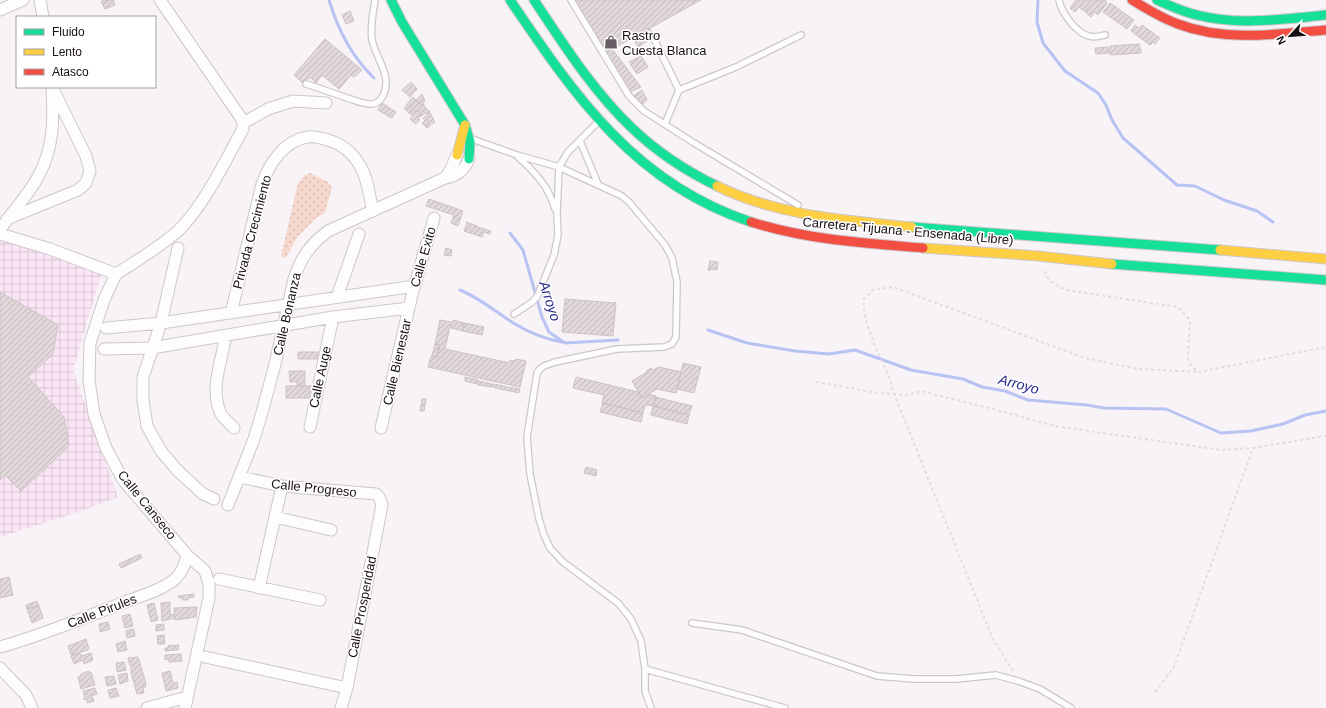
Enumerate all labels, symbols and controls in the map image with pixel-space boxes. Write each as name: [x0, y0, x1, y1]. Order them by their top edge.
legend: [16, 16, 156, 88]
north arrow: [1270, 16, 1310, 56]
text: Fluido: [52, 25, 85, 39]
place label: Rastro Cuesta Blanca: [622, 28, 707, 58]
shop icon: Rastro Cuesta Blanca: [603, 34, 619, 50]
text: N: [1274, 34, 1288, 47]
text: Lento: [52, 45, 82, 59]
text: Atasco: [52, 65, 89, 79]
street label: Privada Crecimiento: [230, 174, 274, 290]
street label: Carretera Tijuana - Ensenada (Libre): [802, 214, 1014, 248]
street label: Calle Exito: [407, 225, 439, 289]
street label: Calle Bonanza: [270, 270, 304, 357]
water label: Arroyo: [536, 278, 564, 323]
street label: Calle Bienestar: [380, 317, 414, 407]
street label: Calle Auge: [306, 345, 334, 409]
water label: Arroyo: [996, 371, 1041, 397]
street label: Calle Canseco: [115, 467, 179, 543]
street label: Calle Progreso: [270, 476, 358, 500]
street label: Calle Prosperidad: [345, 555, 379, 659]
street label: Calle Pirules: [65, 591, 139, 631]

